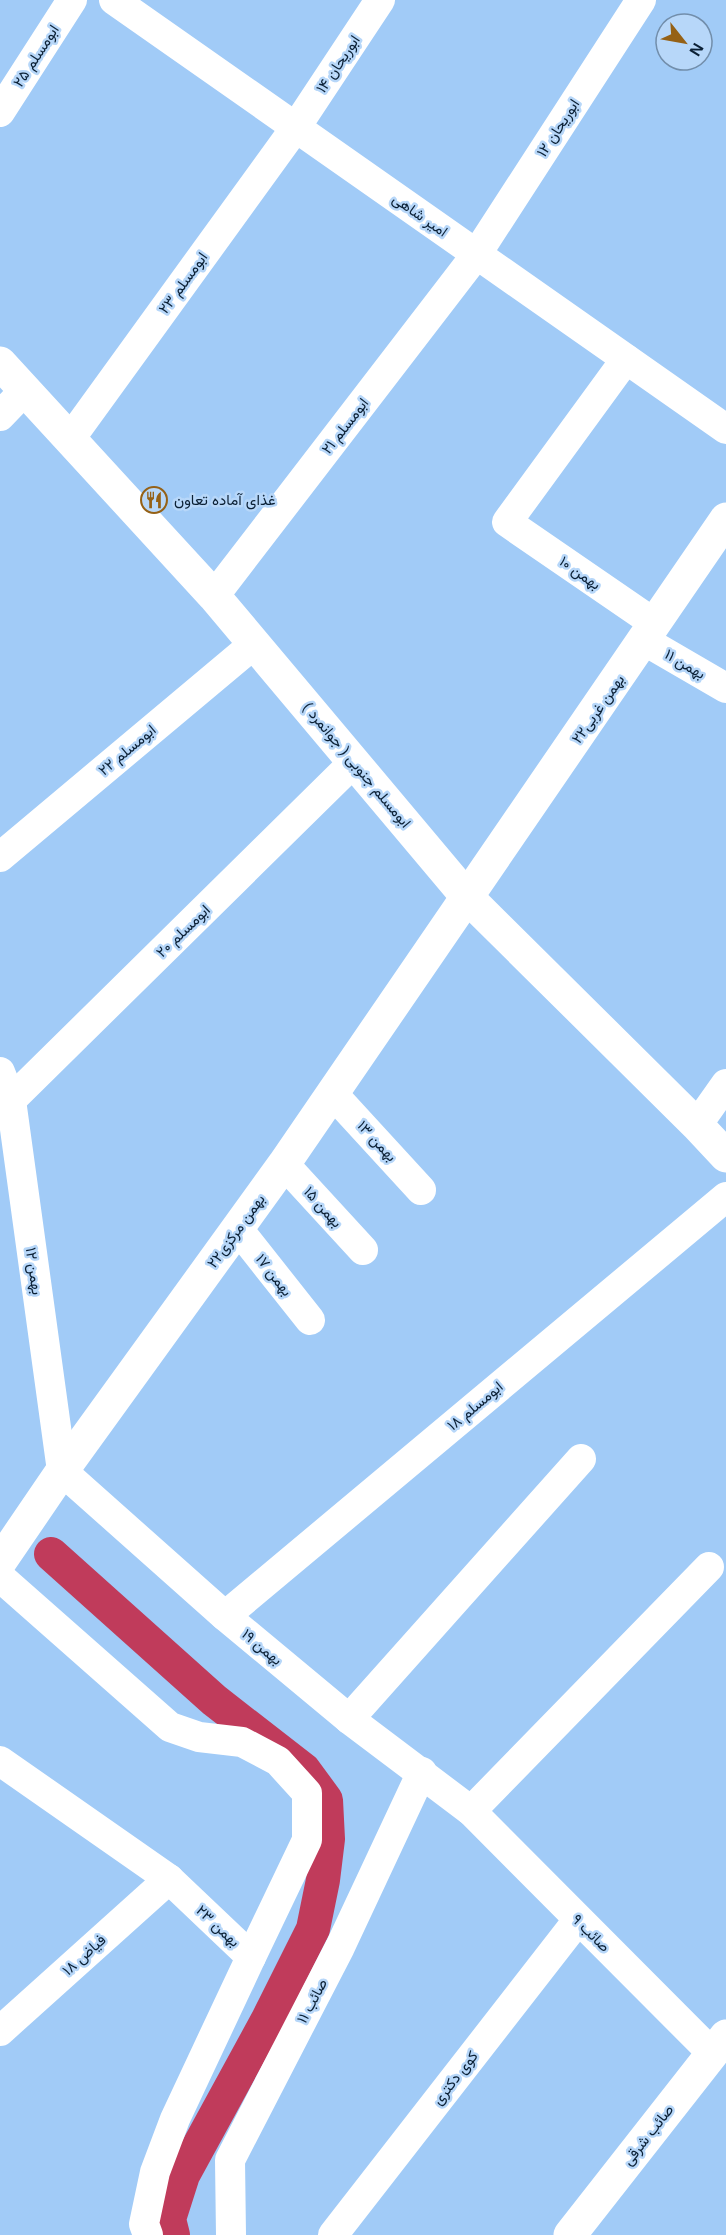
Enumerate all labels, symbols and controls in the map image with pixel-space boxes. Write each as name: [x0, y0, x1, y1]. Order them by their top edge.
north arrow: [654, 12, 714, 72]
street label: ابومسلم ۲۵: [9, 22, 64, 91]
street label: ابوریحان ۱۴: [312, 32, 364, 96]
text: N: [686, 40, 707, 59]
street label: ابوریحان ۱۲: [533, 96, 583, 160]
street label: امیر شاهی: [388, 189, 451, 241]
street label: ابومسلم ۲۳: [155, 249, 212, 318]
street label: ابومسلم ۲۱: [318, 395, 373, 458]
restaurant icon: غذای آماده تعاون: [139, 485, 169, 515]
place label: غذای آماده تعاون: [174, 491, 276, 510]
street label: بهمن ۱۰: [555, 552, 604, 594]
street label: بهمن ۱۱: [661, 645, 709, 684]
street label: ۲۲بهمن غربی: [568, 671, 629, 747]
street label: ابومسلم جنوبی ( جوانمرد ): [298, 699, 415, 832]
street label: ابومسلم ۲۲: [95, 721, 160, 780]
street label: ابومسلم ۲۰: [152, 901, 214, 962]
street label: بهمن ۱۳: [353, 1117, 401, 1166]
street label: بهمن ۱۵: [299, 1183, 346, 1232]
street label: ۲۲بهمن مرکزی: [203, 1191, 270, 1272]
street label: بهمن ۱۲: [21, 1246, 46, 1296]
street label: بهمن ۱۷: [251, 1250, 296, 1300]
street label: ابومسلم ۱۸: [444, 1378, 507, 1435]
street label: بهمن ۱۹: [238, 1625, 286, 1670]
street label: بهمن ۲۳: [192, 1901, 244, 1951]
street label: صائب ۹: [568, 1910, 614, 1956]
street label: فیاض ۱۸: [59, 1931, 110, 1980]
street label: صائب ۱۱: [293, 1976, 331, 2026]
street label: کوی دکتری: [428, 2047, 483, 2109]
street label: صائب شرقی: [619, 2101, 678, 2170]

